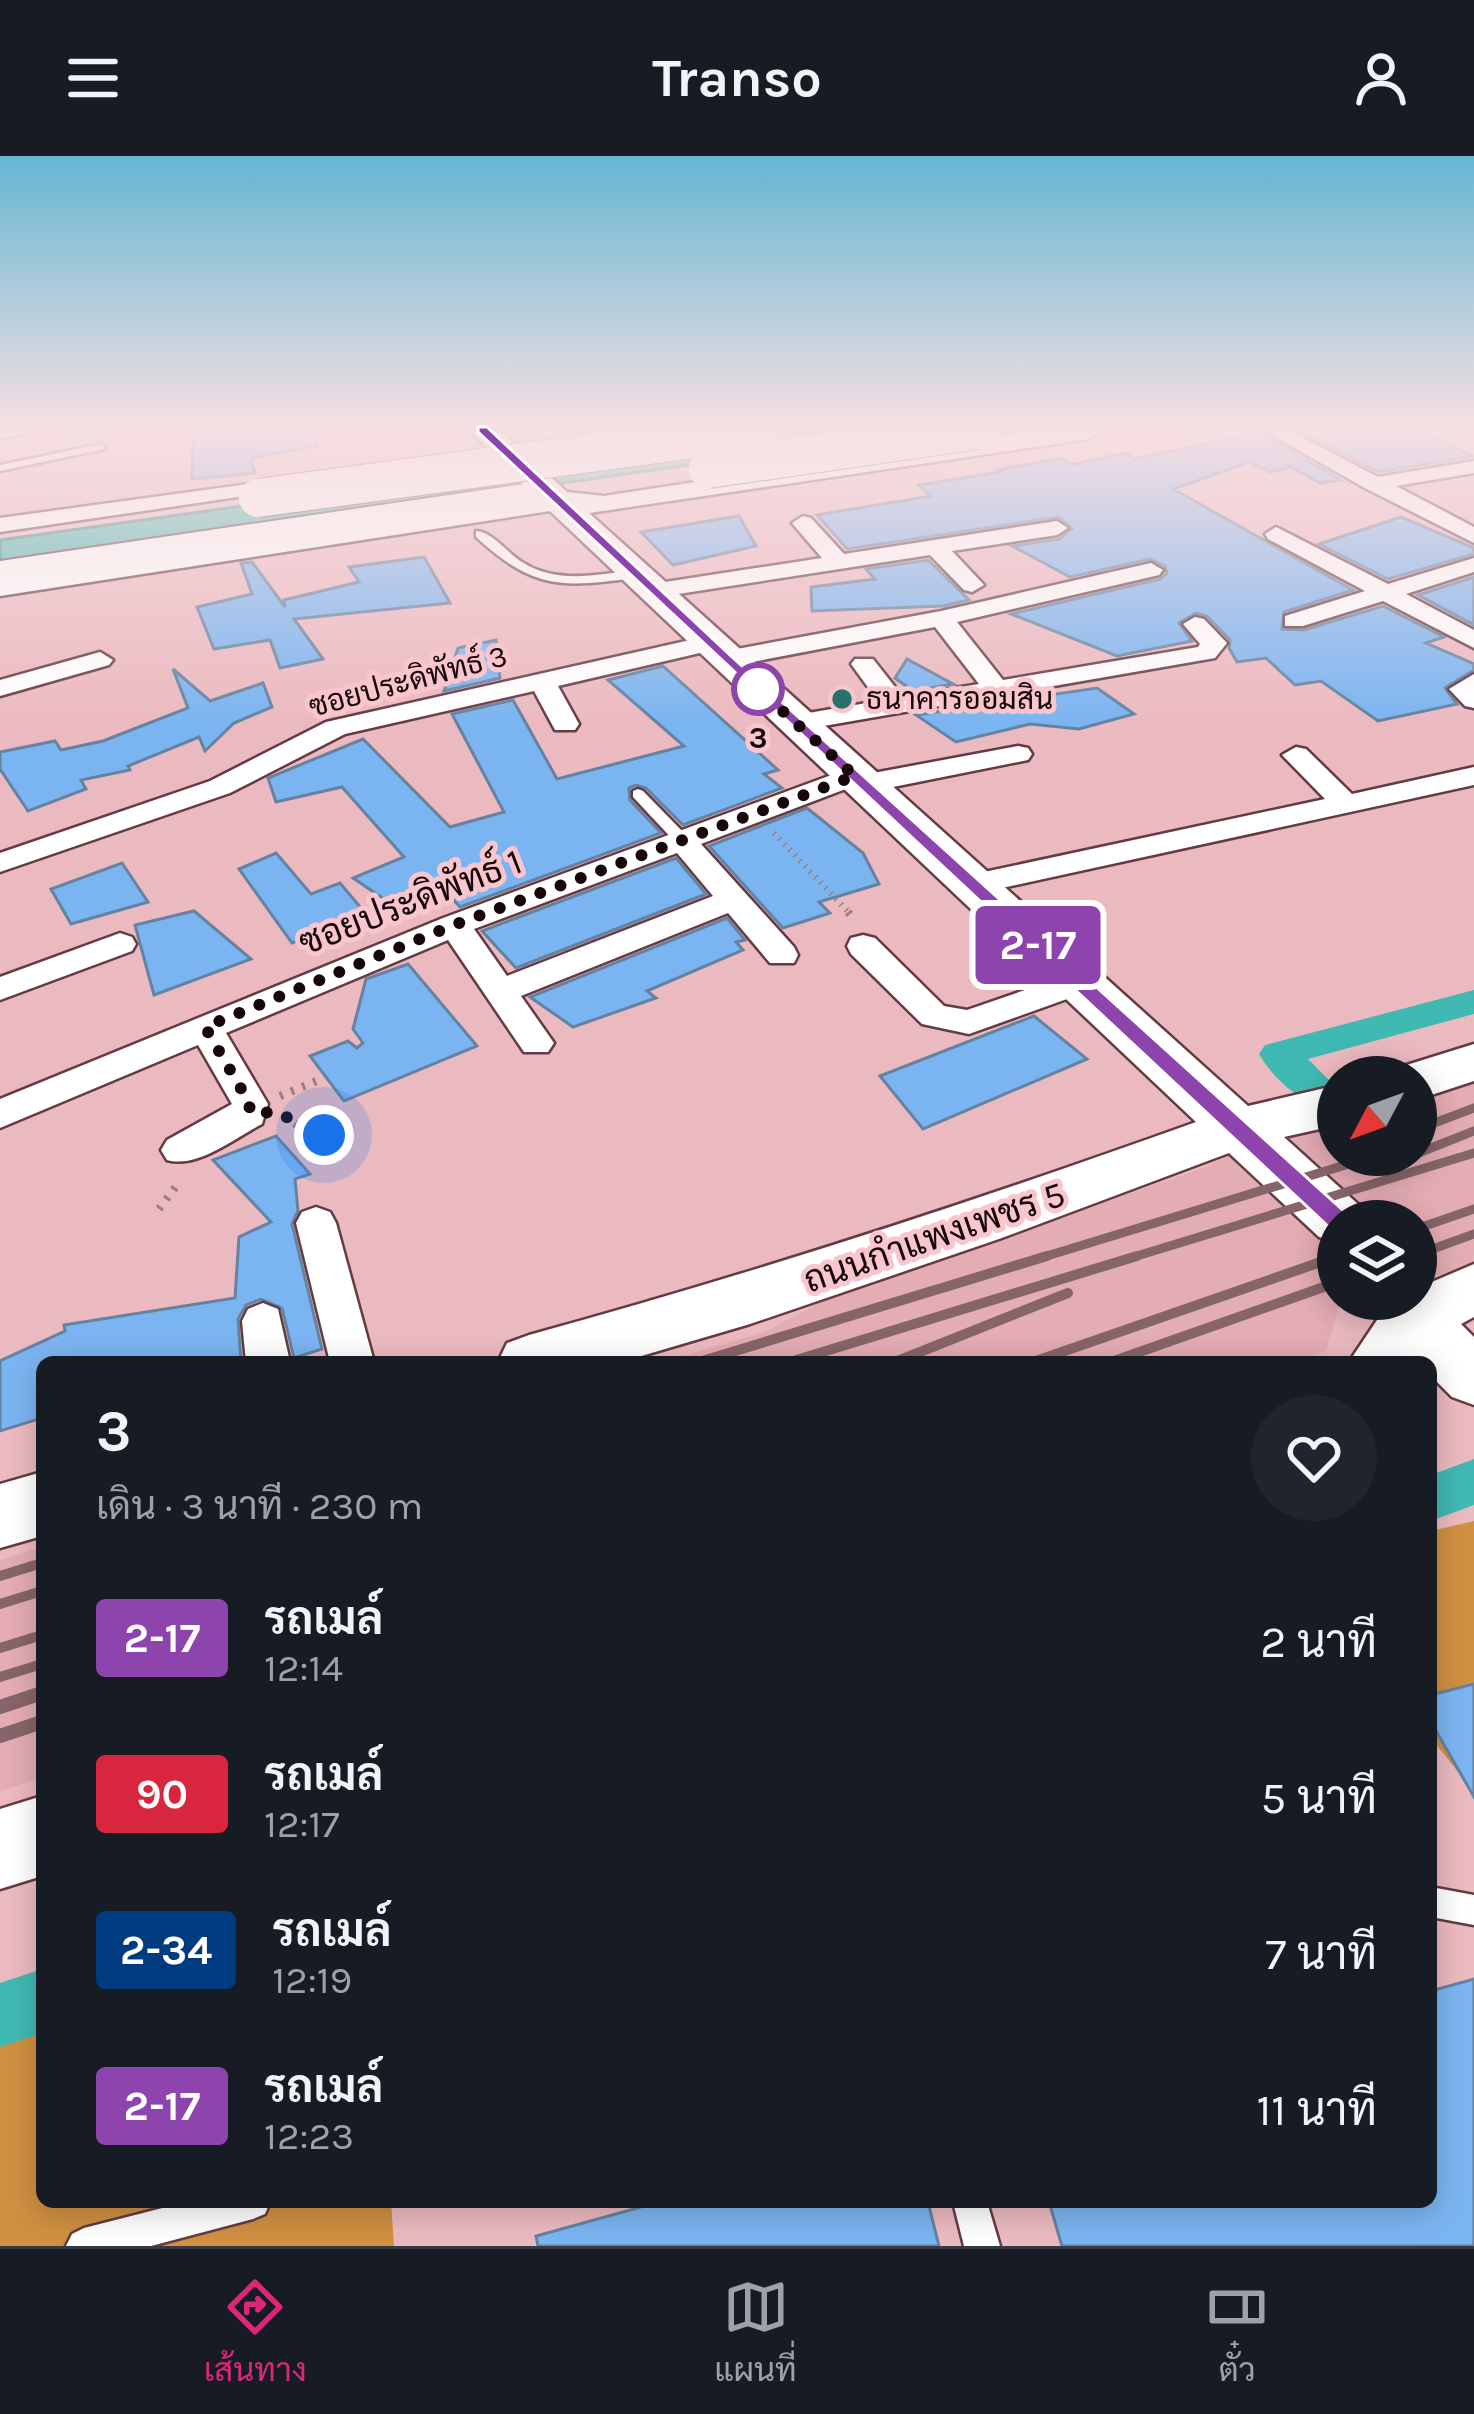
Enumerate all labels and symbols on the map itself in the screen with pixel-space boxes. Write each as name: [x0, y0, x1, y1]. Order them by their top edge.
street label: ซอยประดิพัทธ์ 3: [304, 635, 511, 725]
marker: 3: [733, 664, 783, 714]
place label: ธนาคารออมสิน: [866, 681, 1053, 717]
marker: ธนาคารออมสิน: [829, 686, 855, 712]
place label: 3: [749, 720, 767, 756]
street label: ซอยประดิพัทธ์ 1: [292, 838, 528, 964]
line badge: 2-17: [954, 906, 1122, 984]
north arrow: [1317, 1056, 1437, 1176]
your location: [294, 1105, 354, 1165]
street label: ถนนกำแพงเพชร 5: [798, 1173, 1070, 1301]

